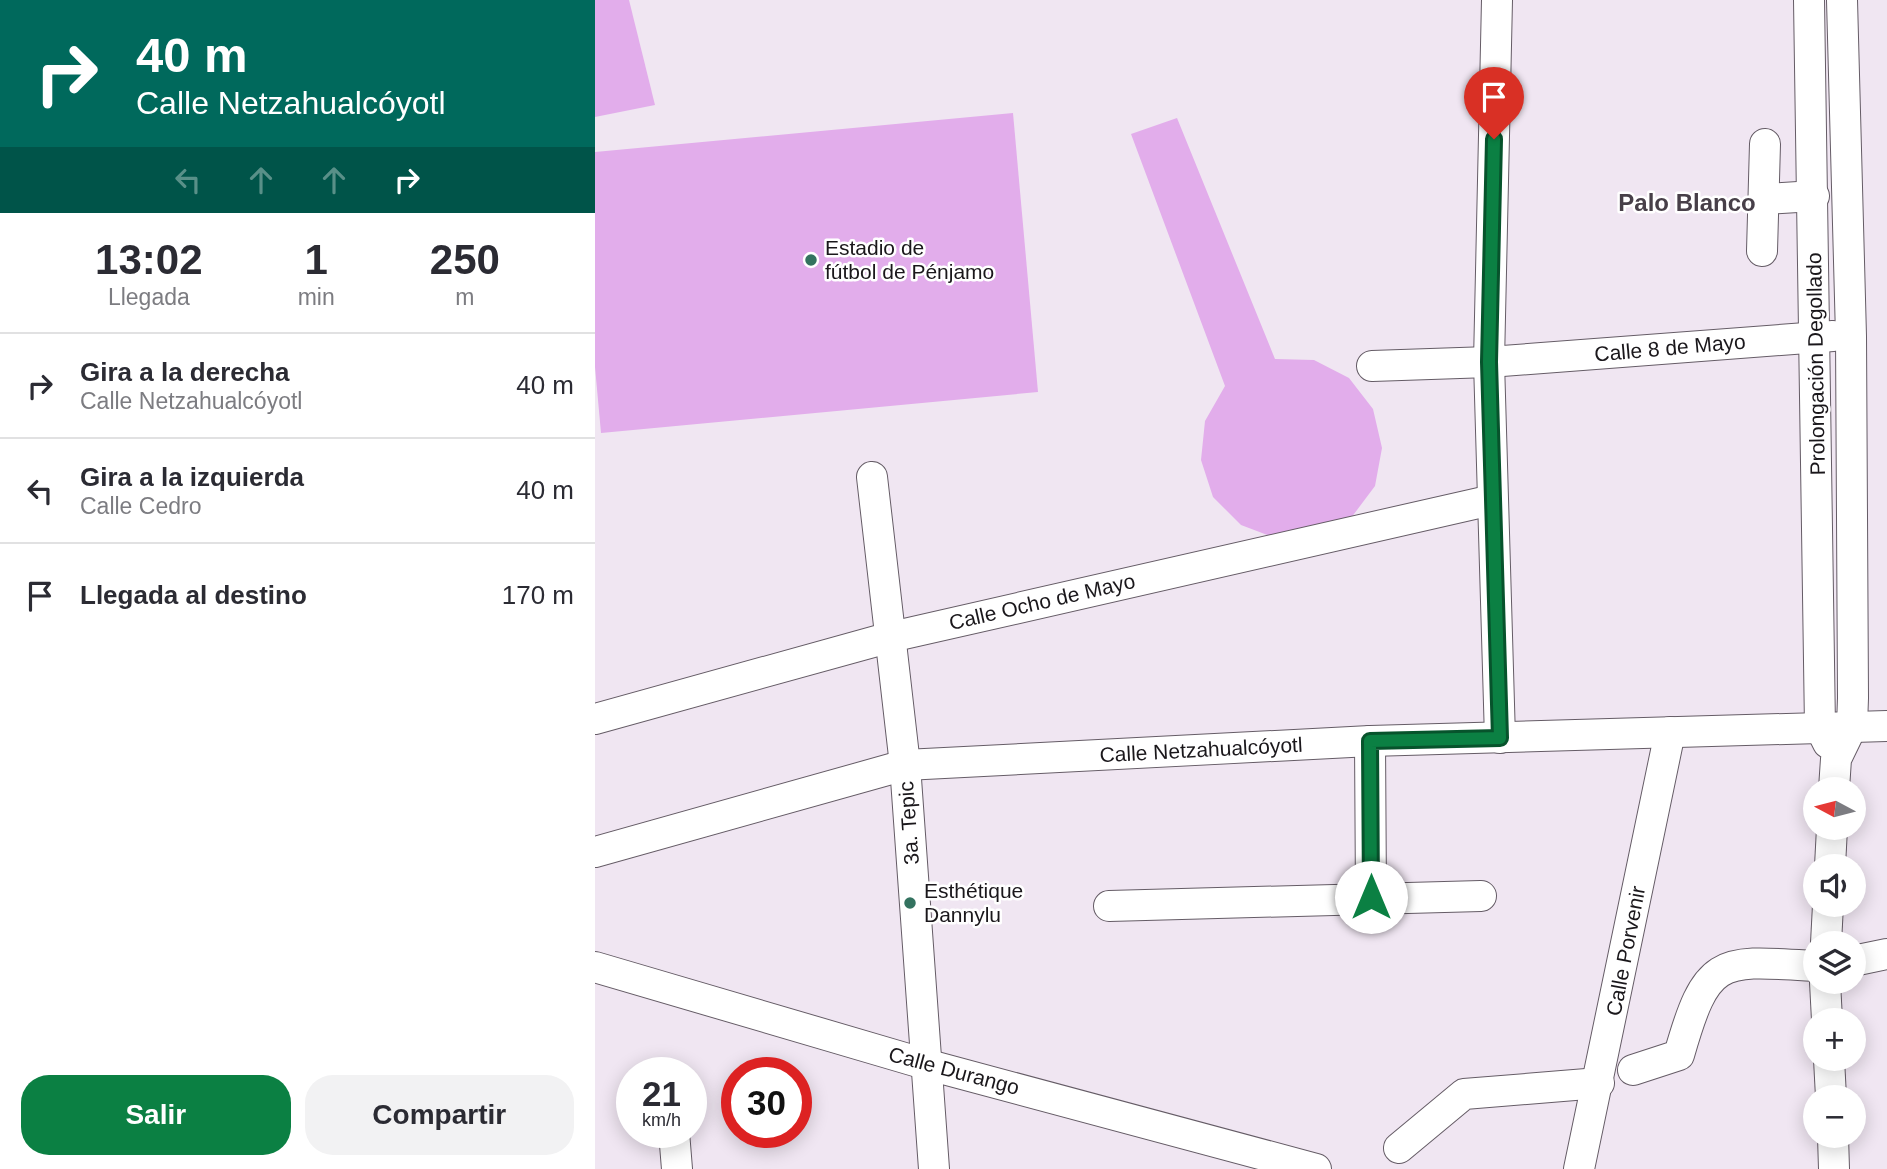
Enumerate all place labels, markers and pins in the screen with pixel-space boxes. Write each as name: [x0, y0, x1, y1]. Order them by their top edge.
pin: [1464, 67, 1524, 139]
place label: Estadio de fútbol de Pénjamo: [825, 236, 994, 283]
marker: Estadio de fútbol de Pénjamo: [803, 252, 819, 268]
place label: Esthétique Dannylu: [924, 879, 1023, 926]
marker: Esthétique Dannylu: [902, 895, 918, 911]

